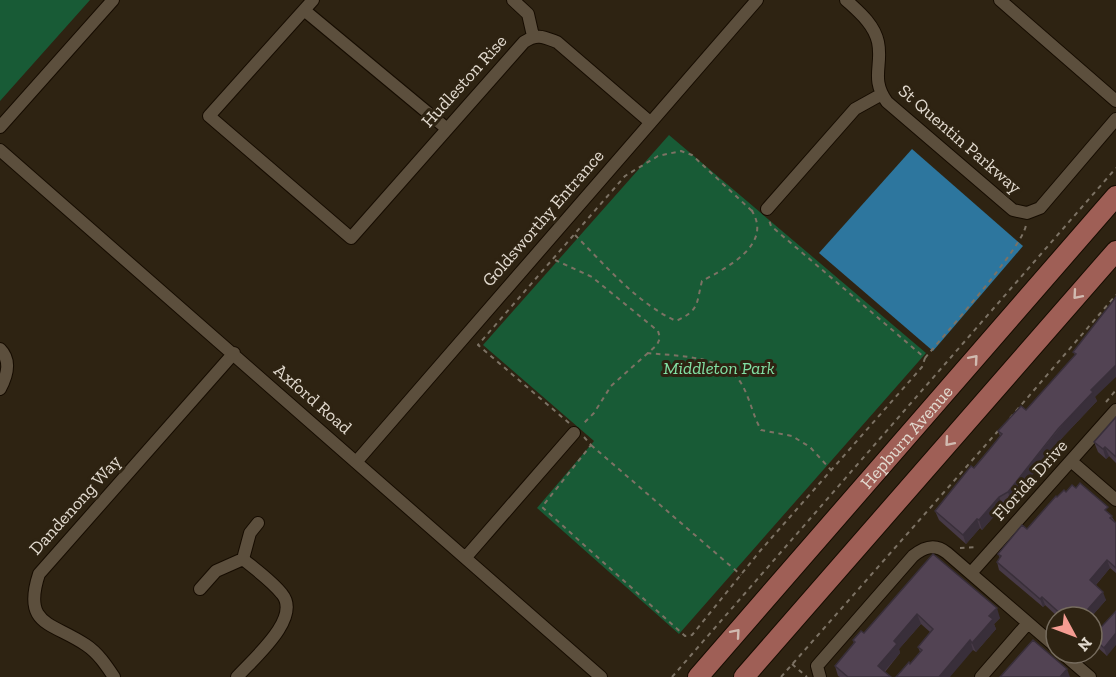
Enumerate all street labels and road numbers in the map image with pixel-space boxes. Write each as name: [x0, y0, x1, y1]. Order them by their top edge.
street label: Hudleston Rise: [417, 30, 511, 132]
street label: St Quentin Parkway: [894, 80, 1027, 199]
street label: Goldsworthy Entrance: [477, 145, 609, 291]
street label: Axford Road: [270, 359, 357, 439]
street label: Hepburn Avenue: [856, 381, 957, 493]
street label: Florida Drive: [988, 435, 1072, 525]
street label: Dandenong Way: [24, 450, 126, 559]

